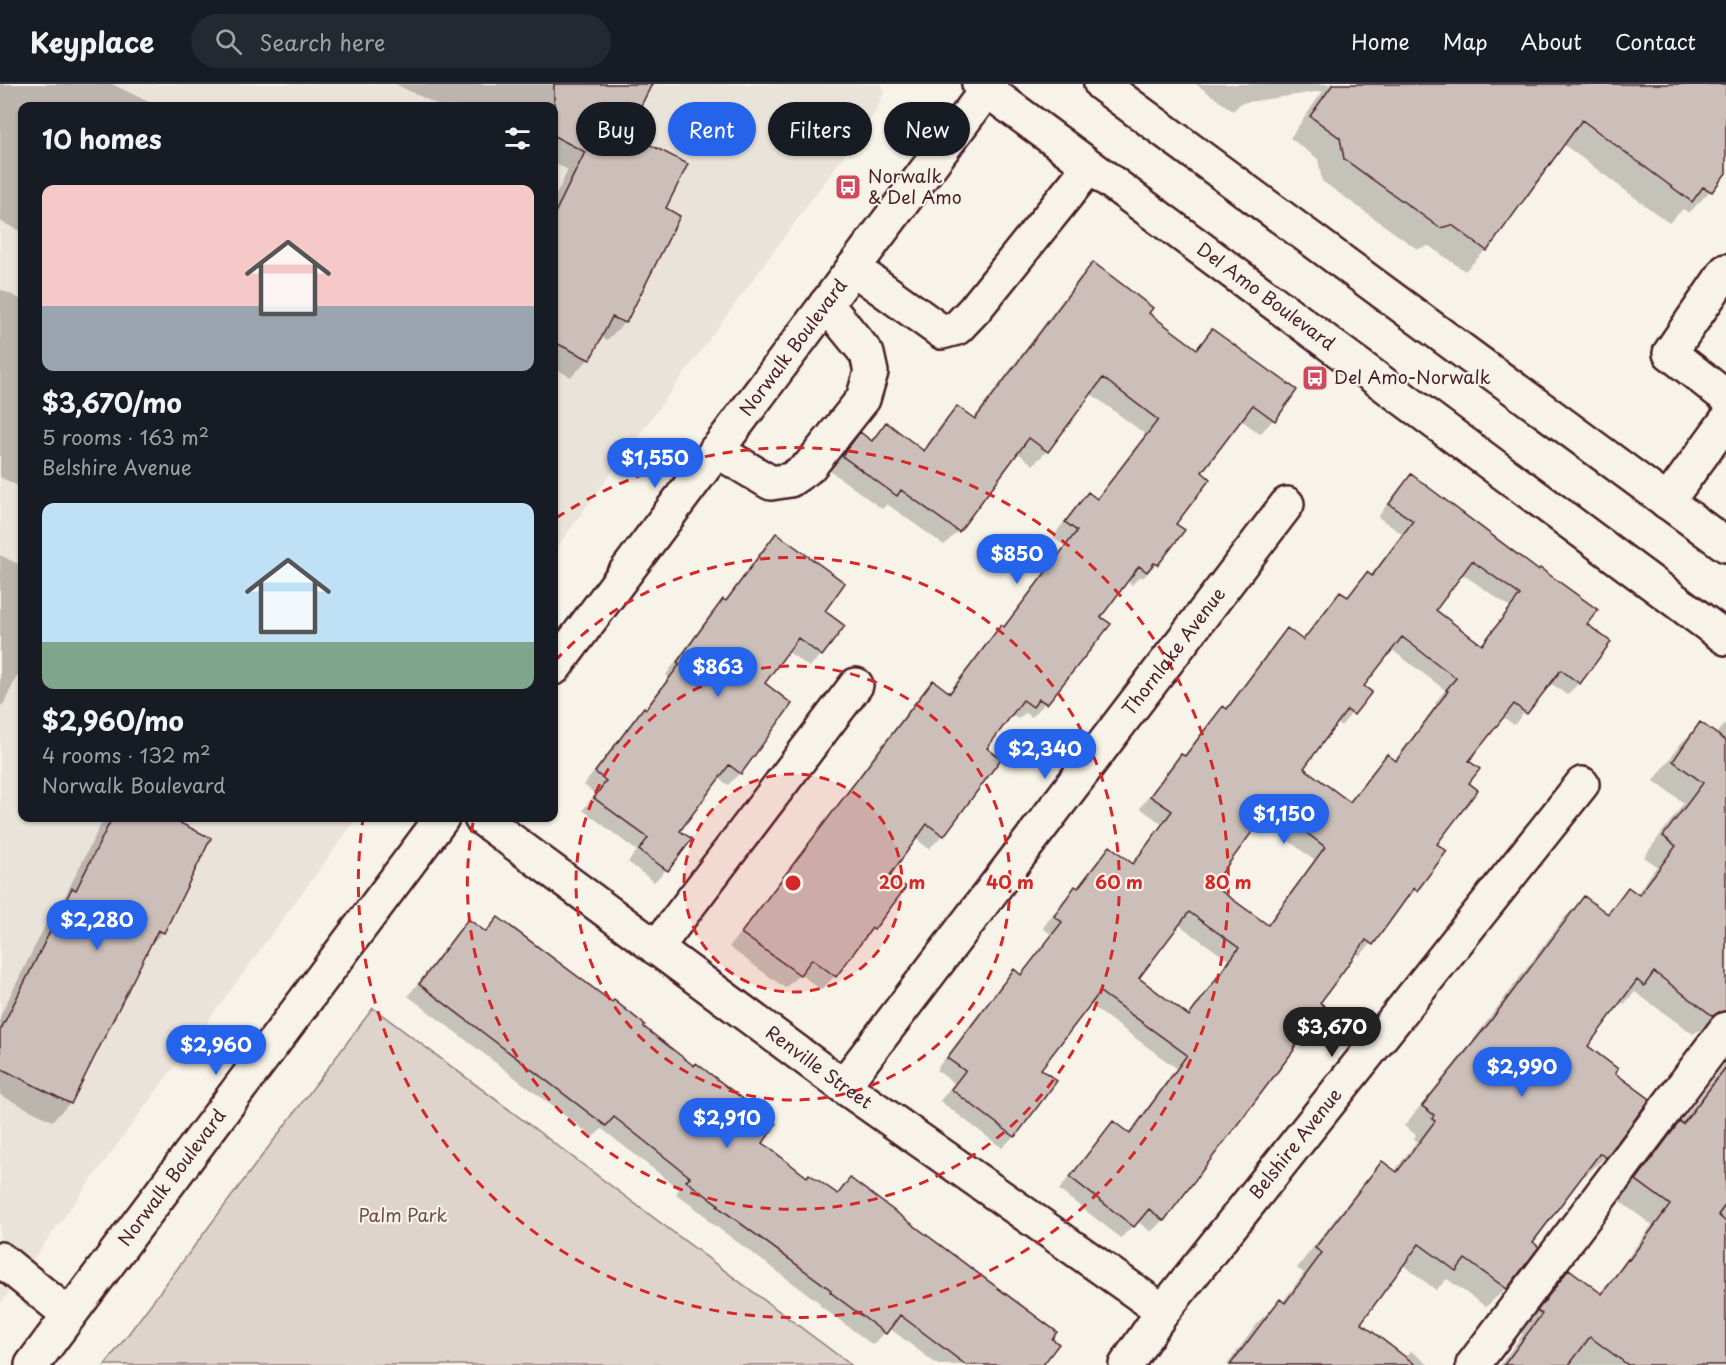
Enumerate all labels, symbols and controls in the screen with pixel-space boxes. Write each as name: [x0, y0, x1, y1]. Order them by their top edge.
search box: [191, 14, 611, 68]
text: Keyplace: [30, 20, 155, 63]
icon: search: [212, 25, 245, 58]
text: Search here: [260, 25, 385, 58]
text: Home: [1351, 25, 1410, 57]
text: Map: [1443, 25, 1488, 57]
text: About: [1521, 25, 1582, 57]
text: Contact: [1615, 25, 1696, 57]
chip: Buy: [576, 102, 656, 156]
chip: Rent: [668, 102, 756, 156]
chip: Filters: [768, 102, 872, 156]
chip: New: [884, 102, 970, 156]
text: 10 homes: [42, 119, 162, 158]
icon: filters: [501, 122, 534, 155]
place label: Norwalk & Del Amo: [868, 162, 962, 210]
bus stop icon: Norwalk & Del Amo: [833, 172, 863, 202]
icon: home: [234, 224, 342, 332]
street label: Del Amo Boulevard: [1192, 235, 1341, 356]
street label: Norwalk Boulevard: [732, 273, 853, 421]
bus stop icon: Del Amo-Norwalk: [1300, 363, 1330, 393]
place label: Del Amo-Norwalk: [1334, 363, 1491, 390]
text: $3,670/mo: [42, 383, 182, 422]
text: 5 rooms · 163 m²: [42, 422, 209, 452]
pin: $1,550: [606, 438, 704, 489]
text: $1,550: [621, 442, 689, 472]
text: Belshire Avenue: [42, 452, 192, 482]
pin: $850: [981, 534, 1053, 585]
text: $850: [991, 538, 1043, 568]
icon: home: [234, 542, 342, 650]
street label: Thornlake Avenue: [1115, 581, 1231, 721]
pin: $863: [682, 647, 754, 698]
text: $863: [692, 651, 744, 681]
text: $2,960/mo: [42, 701, 184, 740]
pin: $2,340: [996, 729, 1094, 780]
text: $2,340: [1008, 733, 1082, 763]
text: 4 rooms · 132 m²: [42, 740, 211, 770]
text: Norwalk Boulevard: [42, 770, 225, 800]
pin: $1,150: [1235, 794, 1333, 845]
text: $1,150: [1253, 798, 1315, 828]
text: 20 m: [879, 868, 925, 895]
text: 40 m: [986, 868, 1034, 895]
text: 60 m: [1095, 868, 1143, 895]
text: 80 m: [1204, 868, 1252, 895]
centre of rings: [783, 873, 803, 893]
pin: $2,280: [48, 900, 146, 951]
text: $2,280: [61, 904, 134, 934]
pin: $3,670: [1283, 1007, 1381, 1058]
text: $3,670: [1297, 1011, 1367, 1041]
street label: Renville Street: [761, 1018, 878, 1115]
pin: $2,960: [167, 1025, 265, 1076]
text: $2,960: [180, 1029, 252, 1059]
pin: $2,990: [1473, 1047, 1571, 1098]
text: $2,990: [1487, 1051, 1557, 1081]
street label: Belshire Avenue: [1242, 1082, 1347, 1204]
pin: $2,910: [678, 1098, 776, 1149]
text: $2,910: [693, 1102, 761, 1132]
street label: Norwalk Boulevard: [111, 1103, 231, 1251]
park label: Palm Park: [358, 1201, 448, 1228]

